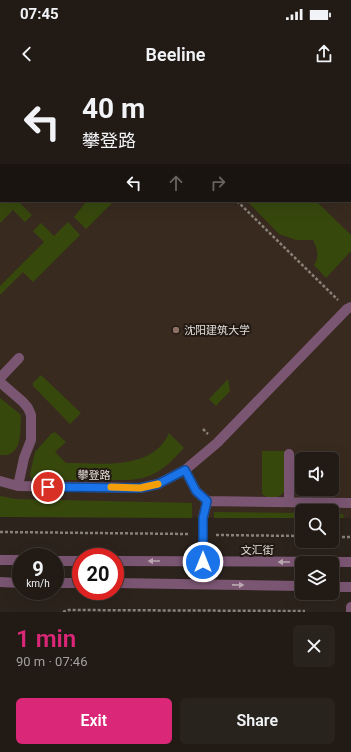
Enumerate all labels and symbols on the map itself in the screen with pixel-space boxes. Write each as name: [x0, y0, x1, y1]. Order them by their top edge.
place label: 沈阳建筑大学: [184, 324, 250, 337]
marker: 沈阳建筑大学: [171, 325, 181, 335]
street label: 攀登路: [77, 469, 111, 482]
pin: [31, 470, 65, 504]
position arrow: [182, 541, 224, 583]
street label: 文汇街: [241, 544, 274, 557]
speed limit sign: 20: [72, 548, 124, 600]
one-way arrow: [147, 558, 160, 564]
one-way arrow: [277, 559, 290, 565]
one-way arrow: [232, 582, 245, 588]

